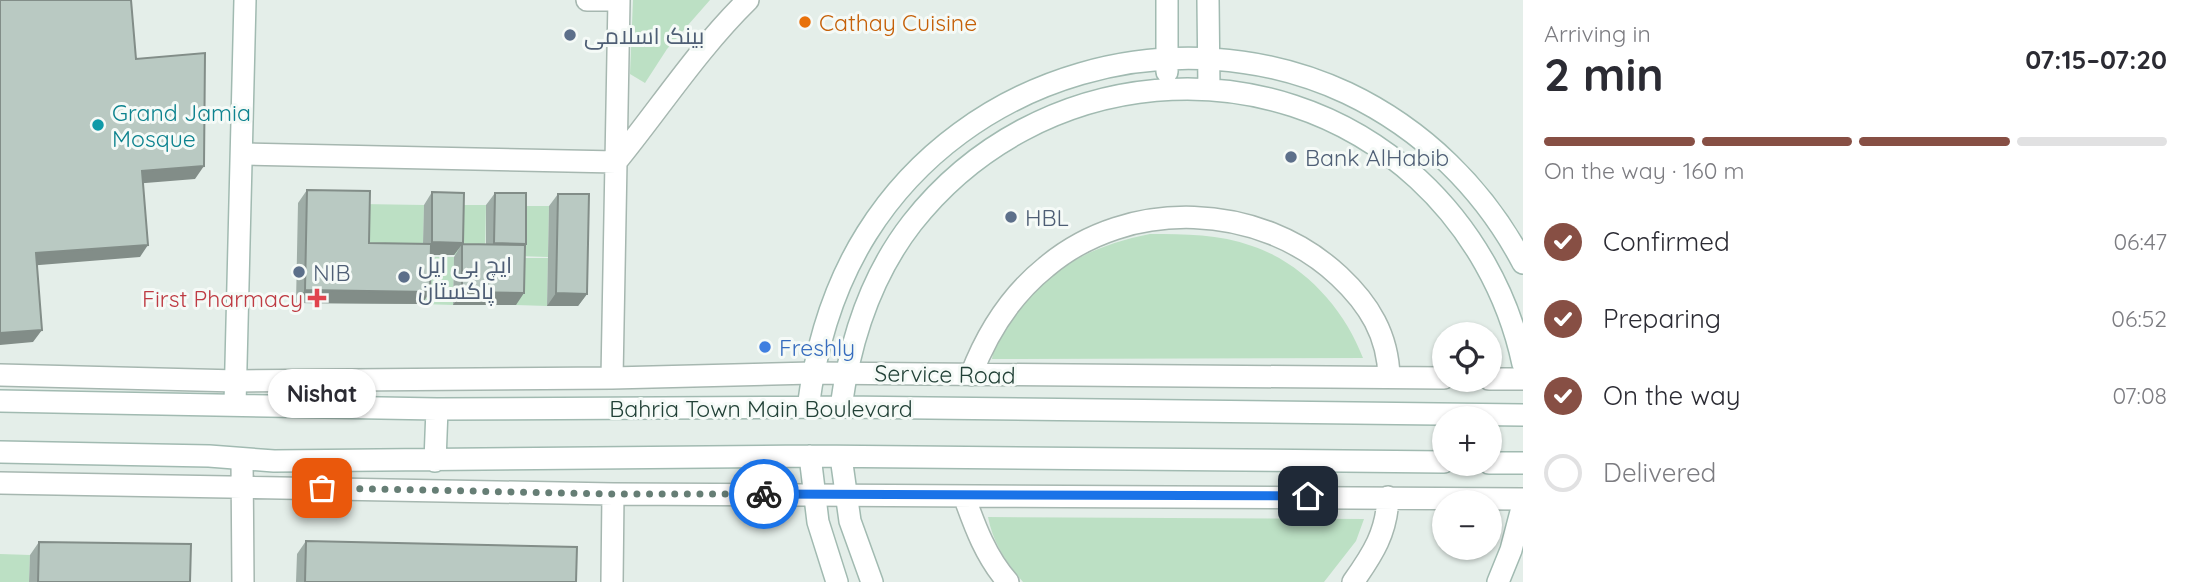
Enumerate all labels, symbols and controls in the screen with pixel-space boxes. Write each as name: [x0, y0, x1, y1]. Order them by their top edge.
place label: Cathay Cuisine: [819, 8, 977, 37]
marker: Cathay Cuisine: [797, 14, 813, 30]
text: Arriving in: [1544, 19, 1651, 48]
place label: بینک اسلامی: [584, 21, 704, 50]
marker: بینک اسلامی: [562, 27, 578, 43]
text: 07:15–07:20: [2025, 43, 2167, 76]
text: 2 min: [1544, 45, 1664, 103]
place label: Grand Jamia Mosque: [112, 98, 251, 153]
marker: Grand Jamia Mosque: [90, 117, 106, 133]
place label: Bank AlHabib: [1305, 143, 1449, 172]
marker: Bank AlHabib: [1283, 149, 1299, 165]
text: On the way · 160 m: [1544, 156, 1745, 185]
place label: HBL: [1025, 203, 1069, 232]
marker: HBL: [1003, 209, 1019, 225]
icon: check: [1544, 223, 1582, 261]
text: Confirmed: [1603, 225, 1730, 258]
text: 06:47: [2113, 227, 2167, 256]
place label: ایچ بی ایل پاکستان: [418, 250, 512, 306]
place label: NIB: [313, 258, 350, 287]
marker: NIB: [291, 264, 307, 280]
marker: ایچ بی ایل پاکستان: [396, 269, 412, 285]
place label: First Pharmacy: [142, 284, 303, 313]
marker: First Pharmacy: [309, 290, 325, 306]
icon: check: [1544, 300, 1582, 338]
text: Preparing: [1603, 302, 1721, 335]
text: 06:52: [2111, 304, 2167, 333]
map controls: [1432, 322, 1502, 560]
button: locate: [1432, 322, 1502, 392]
place label: Freshly: [779, 333, 855, 362]
marker: Freshly: [757, 339, 773, 355]
street label: Service Road: [874, 358, 1016, 390]
callout: Nishat: [268, 369, 376, 418]
icon: check: [1544, 377, 1582, 415]
text: Nishat: [287, 379, 357, 408]
text: On the way: [1603, 379, 1741, 412]
text: 07:08: [2112, 381, 2167, 410]
street label: Bahria Town Main Boulevard: [609, 394, 913, 423]
button: +: [1432, 406, 1502, 476]
text: Delivered: [1603, 456, 1716, 489]
pin: [292, 458, 352, 518]
courier: [729, 459, 799, 529]
pin: [1278, 466, 1338, 526]
icon: bag: [303, 469, 341, 507]
icon: bike: [745, 475, 783, 513]
icon: home: [1289, 477, 1327, 515]
button: −: [1432, 490, 1502, 560]

